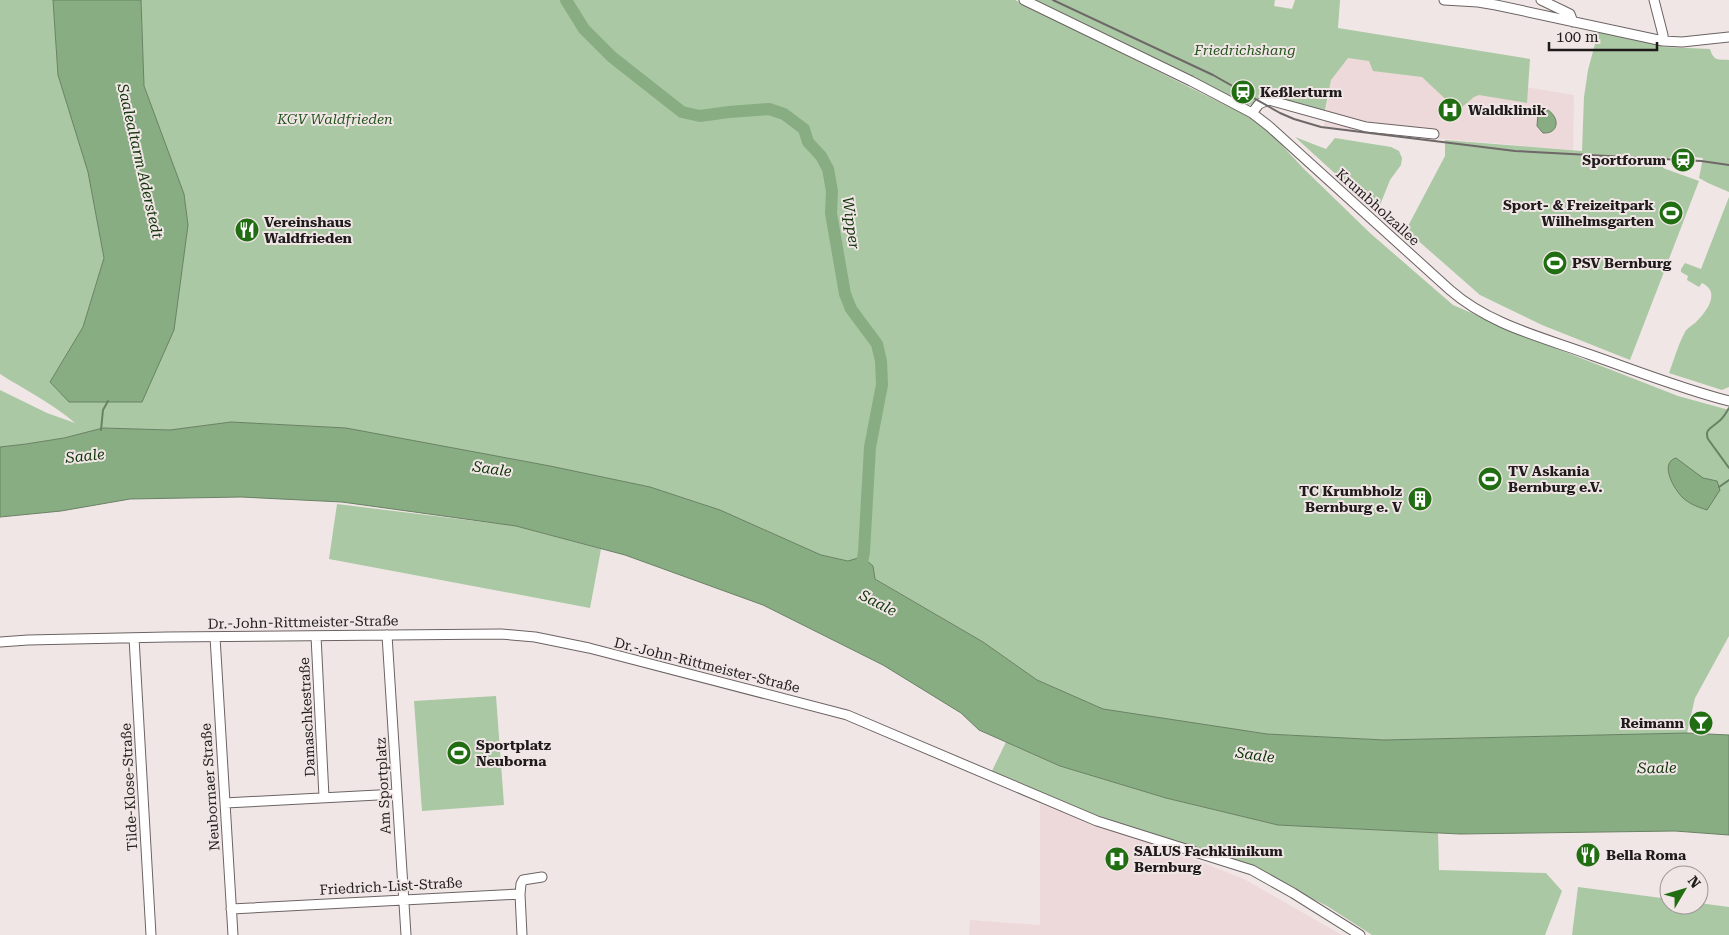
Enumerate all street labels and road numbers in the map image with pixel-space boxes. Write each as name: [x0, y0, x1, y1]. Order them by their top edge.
street label: Krumbholzallee: [1333, 165, 1423, 249]
street label: Dr.-John-Rittmeister-Straße: [207, 612, 399, 632]
street label: Dr.-John-Rittmeister-Straße: [612, 634, 802, 696]
street label: Damaschkestraße: [296, 657, 318, 777]
street label: Tilde-Klose-Straße: [118, 722, 140, 851]
street label: Neubornaer Straße: [198, 722, 222, 851]
street label: Am Sportplatz: [372, 737, 394, 835]
street label: Friedrich-List-Straße: [319, 874, 463, 898]

